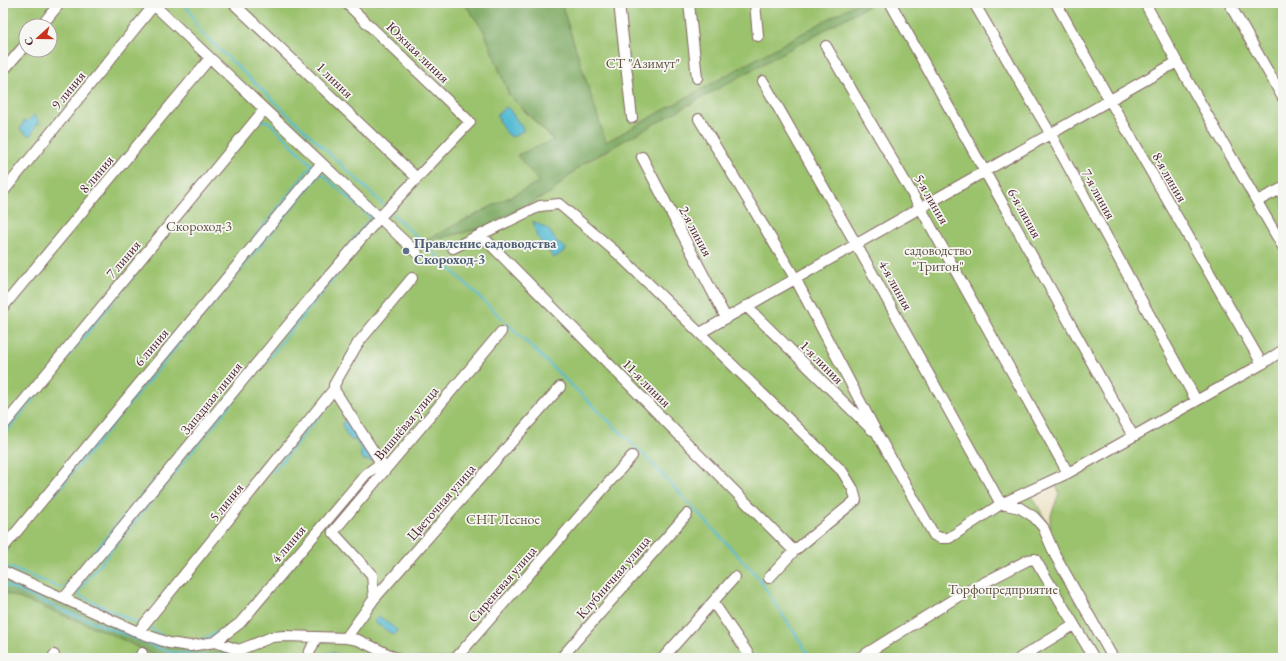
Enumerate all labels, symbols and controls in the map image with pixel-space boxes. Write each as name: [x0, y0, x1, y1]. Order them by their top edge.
street label: Южная линия: [383, 17, 453, 87]
north arrow: [18, 18, 58, 58]
text: С: [21, 35, 37, 48]
park label: СТ "Азимут": [606, 54, 680, 72]
street label: 1 линия: [313, 58, 357, 102]
street label: 9 линия: [47, 67, 89, 113]
street label: 8-я линия: [1149, 149, 1191, 205]
street label: 8 линия: [75, 151, 117, 197]
street label: 7-я линия: [1078, 166, 1120, 222]
street label: 5-я линия: [911, 171, 953, 227]
street label: 6-я линия: [1004, 185, 1046, 241]
street label: 2-я линия: [675, 203, 717, 259]
park label: Скороход-3: [166, 217, 232, 235]
place label: Правление садоводства Скороход-3: [414, 234, 557, 268]
street label: 7 линия: [102, 236, 144, 282]
park label: садоводство "Тритон": [904, 241, 972, 275]
marker: Правление садоводства Скороход-3: [401, 246, 411, 256]
street label: 4-я линия: [875, 257, 917, 313]
street label: 6 линия: [130, 324, 172, 370]
street label: 1-я линия: [796, 336, 848, 388]
street label: 11-я линия: [619, 355, 675, 411]
street label: Западная линия: [176, 358, 246, 438]
street label: Вишнёвая улица: [370, 382, 443, 464]
street label: Цветочная улица: [403, 460, 480, 544]
street label: 5 линия: [205, 479, 247, 525]
park label: СНТ Лесное: [466, 510, 540, 528]
street label: 4 линия: [267, 521, 309, 567]
street label: Клубничная улица: [572, 531, 654, 622]
street label: Сиреневая улица: [464, 542, 541, 626]
park label: Торфопредприятие: [948, 580, 1058, 598]

